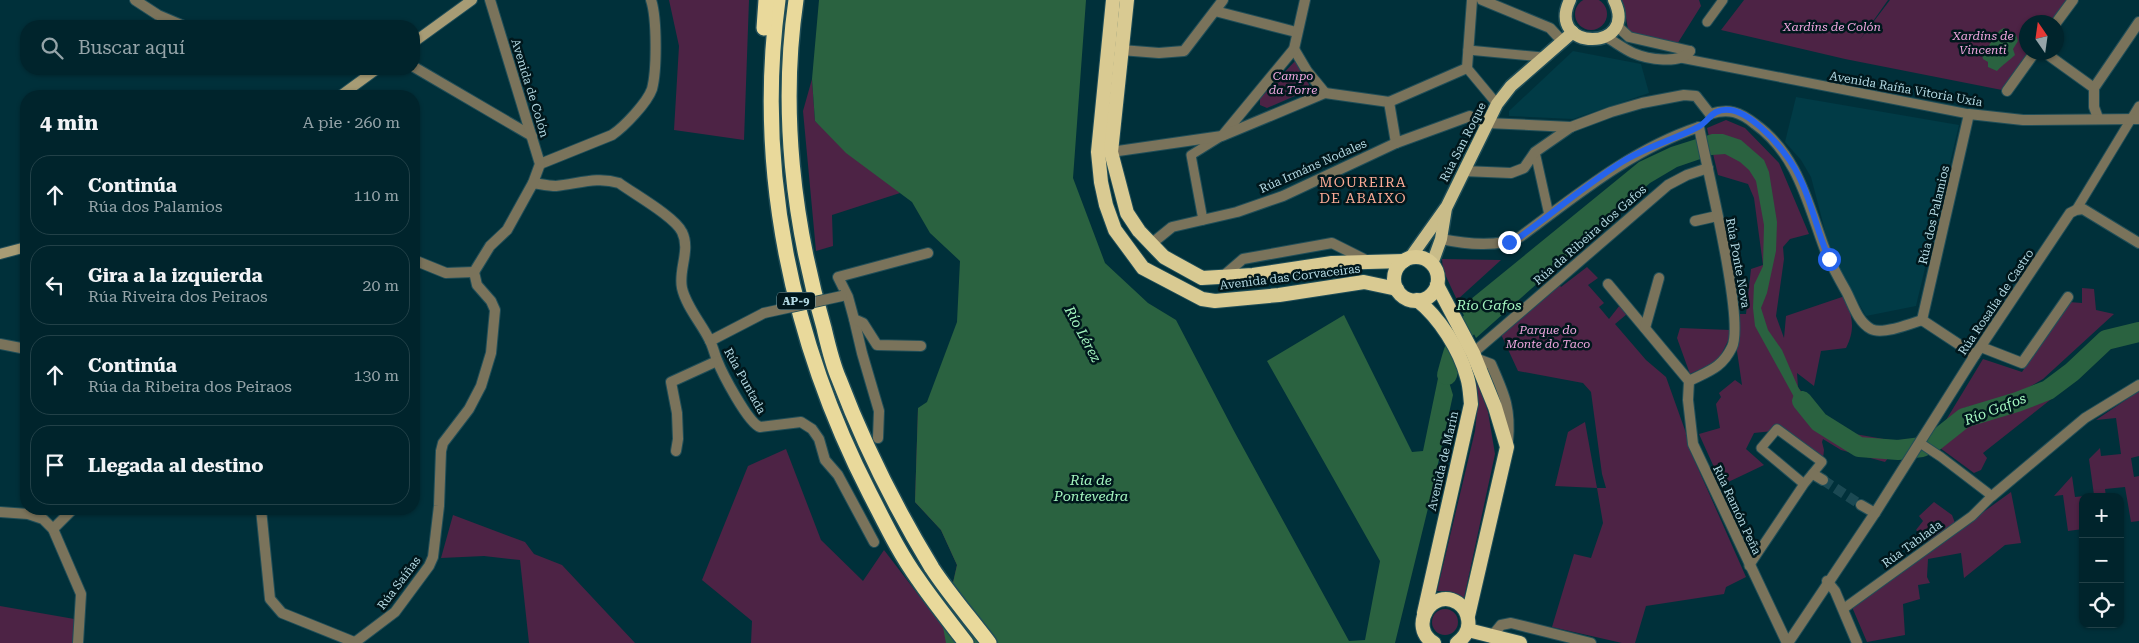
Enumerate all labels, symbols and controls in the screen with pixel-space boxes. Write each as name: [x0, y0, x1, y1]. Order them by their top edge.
north arrow: [2019, 15, 2064, 60]
search box: [20, 20, 420, 75]
park label: Xardíns de Colón: [1782, 20, 1881, 34]
park label: Xardíns de Vincenti: [1951, 29, 2014, 57]
icon: search: [38, 34, 66, 62]
text: Buscar aquí: [78, 36, 185, 59]
street label: Avenida de Colón: [508, 37, 552, 139]
park label: Campo da Torre: [1269, 69, 1317, 97]
street label: Avenida Raíña Vitoria Uxía: [1829, 69, 1984, 109]
street label: Rúa San Roque: [1437, 100, 1489, 184]
text: 4 min: [40, 111, 98, 135]
text: A pie · 260 m: [303, 113, 400, 132]
street label: Rúa Irmáns Nodales: [1257, 136, 1369, 196]
street label: Rúa dos Palamios: [1916, 164, 1952, 266]
text: Continúa: [88, 174, 177, 197]
district label: MOUREIRA DE ABAIXO: [1319, 174, 1407, 206]
icon: ahead: [41, 181, 69, 209]
street label: Rúa da Ribeira dos Gafos: [1531, 182, 1649, 288]
text: 110 m: [353, 186, 399, 205]
text: Rúa dos Palamios: [88, 197, 223, 216]
street label: Rúa Ponte Nova: [1723, 217, 1753, 310]
route end: [1498, 231, 1521, 254]
street label: Rúa Rosalía de Castro: [1955, 246, 2037, 358]
route start: [1818, 248, 1841, 271]
street label: Avenida das Corvaceiras: [1219, 261, 1361, 293]
text: Gira a la izquierda: [88, 264, 263, 287]
icon: left: [41, 271, 69, 299]
text: 20 m: [362, 276, 399, 295]
text: Rúa Riveira dos Peiraos: [88, 287, 268, 306]
road number: AP-9: [777, 292, 815, 310]
water label: Río Gafos: [1455, 297, 1522, 313]
water label: Río Lérez: [1061, 302, 1104, 365]
park label: Parque do Monte do Taco: [1505, 323, 1590, 351]
street label: Rúa Puntada: [721, 346, 769, 417]
text: Continúa: [88, 354, 177, 377]
icon: ahead: [41, 361, 69, 389]
text: 130 m: [353, 366, 399, 385]
text: Rúa da Ribeira dos Peiraos: [88, 377, 292, 396]
water label: Río Gafos: [1961, 390, 2029, 428]
street label: Avenida de Marín: [1425, 410, 1461, 512]
icon: arrive: [41, 451, 69, 479]
text: Llegada al destino: [88, 454, 264, 477]
street label: Rúa Ramón Peña: [1710, 463, 1764, 557]
water label: Ría de Pontevedra: [1053, 472, 1128, 504]
map controls: [2079, 493, 2124, 628]
button: +: [2079, 493, 2124, 538]
street label: Rúa Tablada: [1879, 517, 1945, 571]
button: −: [2079, 538, 2124, 583]
street label: Rúa Saíñas: [374, 553, 424, 612]
button: locate: [2079, 583, 2124, 628]

